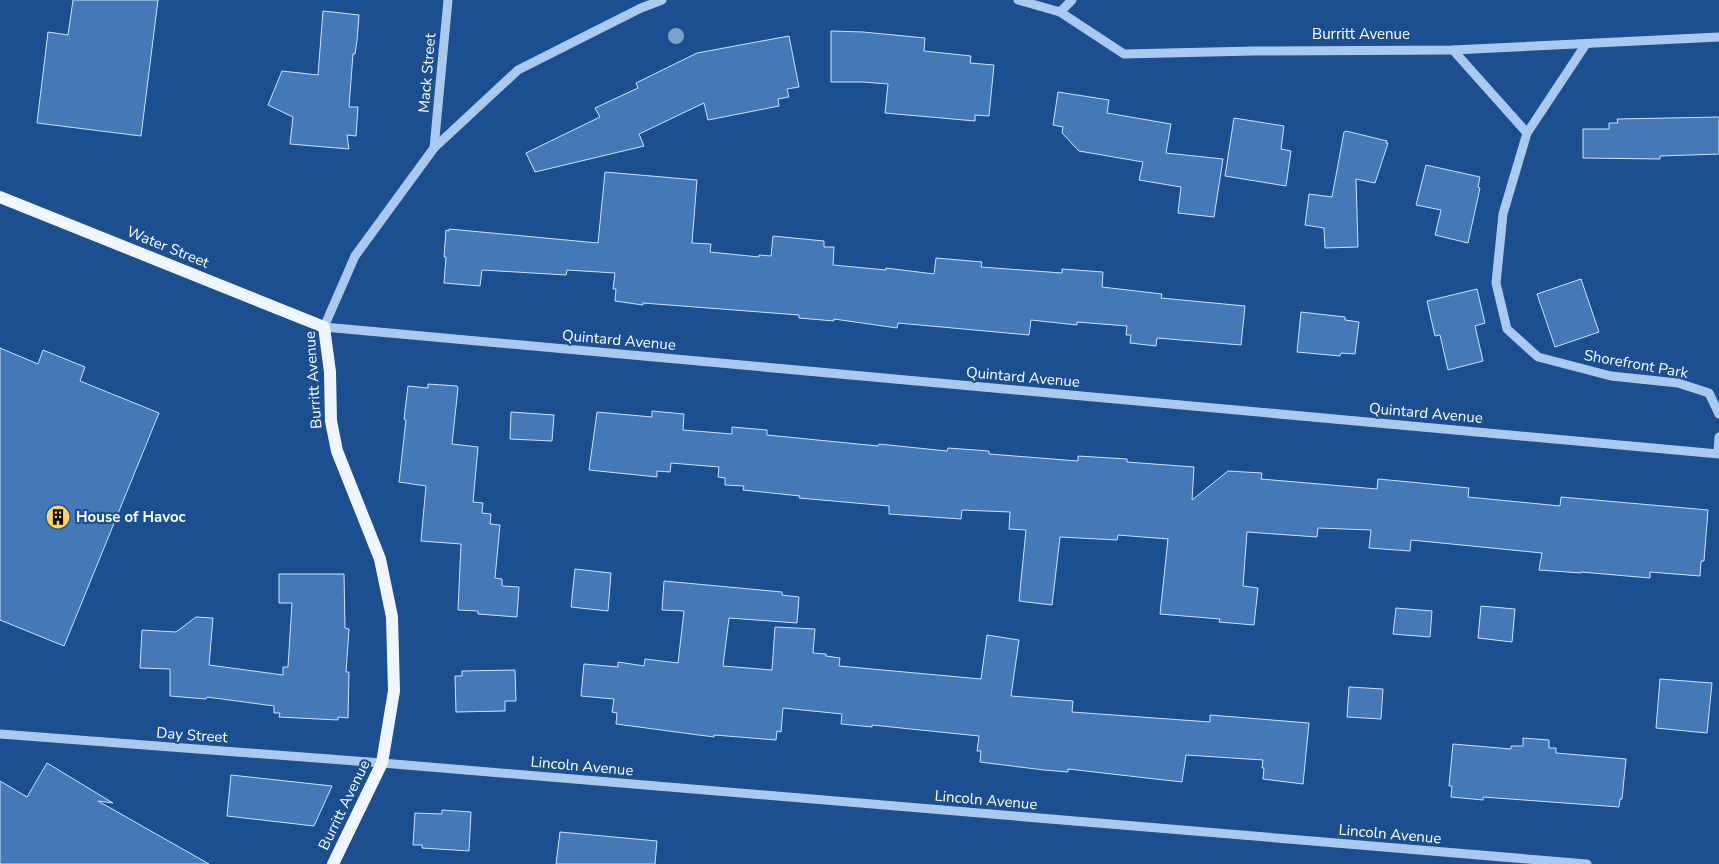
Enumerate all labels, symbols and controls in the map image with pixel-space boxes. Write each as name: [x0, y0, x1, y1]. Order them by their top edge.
street label: Burritt Avenue: [1312, 24, 1410, 44]
street label: Mack Street: [414, 32, 441, 114]
street label: Water Street: [124, 221, 213, 273]
street label: Quintard Avenue: [561, 325, 677, 355]
street label: Burritt Avenue: [300, 330, 326, 430]
street label: Shorefront Park: [1582, 345, 1690, 383]
street label: Quintard Avenue: [965, 362, 1081, 392]
street label: Quintard Avenue: [1368, 398, 1484, 428]
building icon: House of Havoc: [45, 504, 71, 530]
place label: House of Havoc: [76, 507, 186, 527]
street label: Day Street: [156, 723, 229, 748]
street label: Lincoln Avenue: [530, 752, 634, 780]
street label: Burritt Avenue: [314, 757, 374, 853]
street label: Lincoln Avenue: [934, 786, 1038, 814]
street label: Lincoln Avenue: [1338, 820, 1442, 848]

